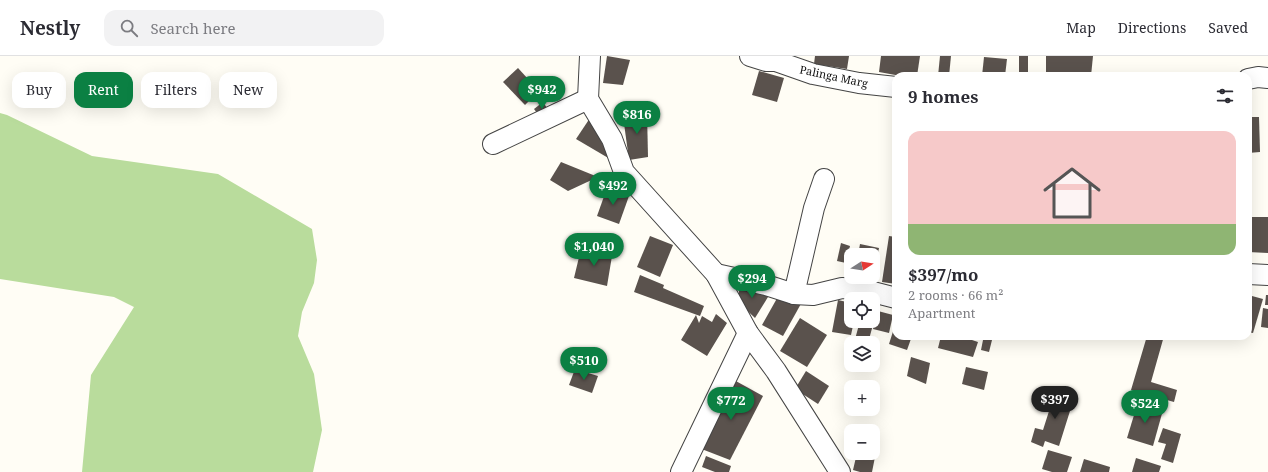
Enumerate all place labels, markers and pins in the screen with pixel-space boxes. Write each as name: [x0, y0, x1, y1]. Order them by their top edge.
pin: $942: [518, 76, 566, 110]
pin: $816: [613, 101, 661, 135]
pin: $492: [589, 172, 637, 206]
pin: $1,040: [561, 233, 627, 267]
pin: $294: [728, 265, 776, 299]
pin: $510: [560, 347, 608, 381]
pin: $397: [1031, 386, 1079, 420]
pin: $772: [707, 387, 755, 421]
pin: $524: [1121, 390, 1169, 424]

